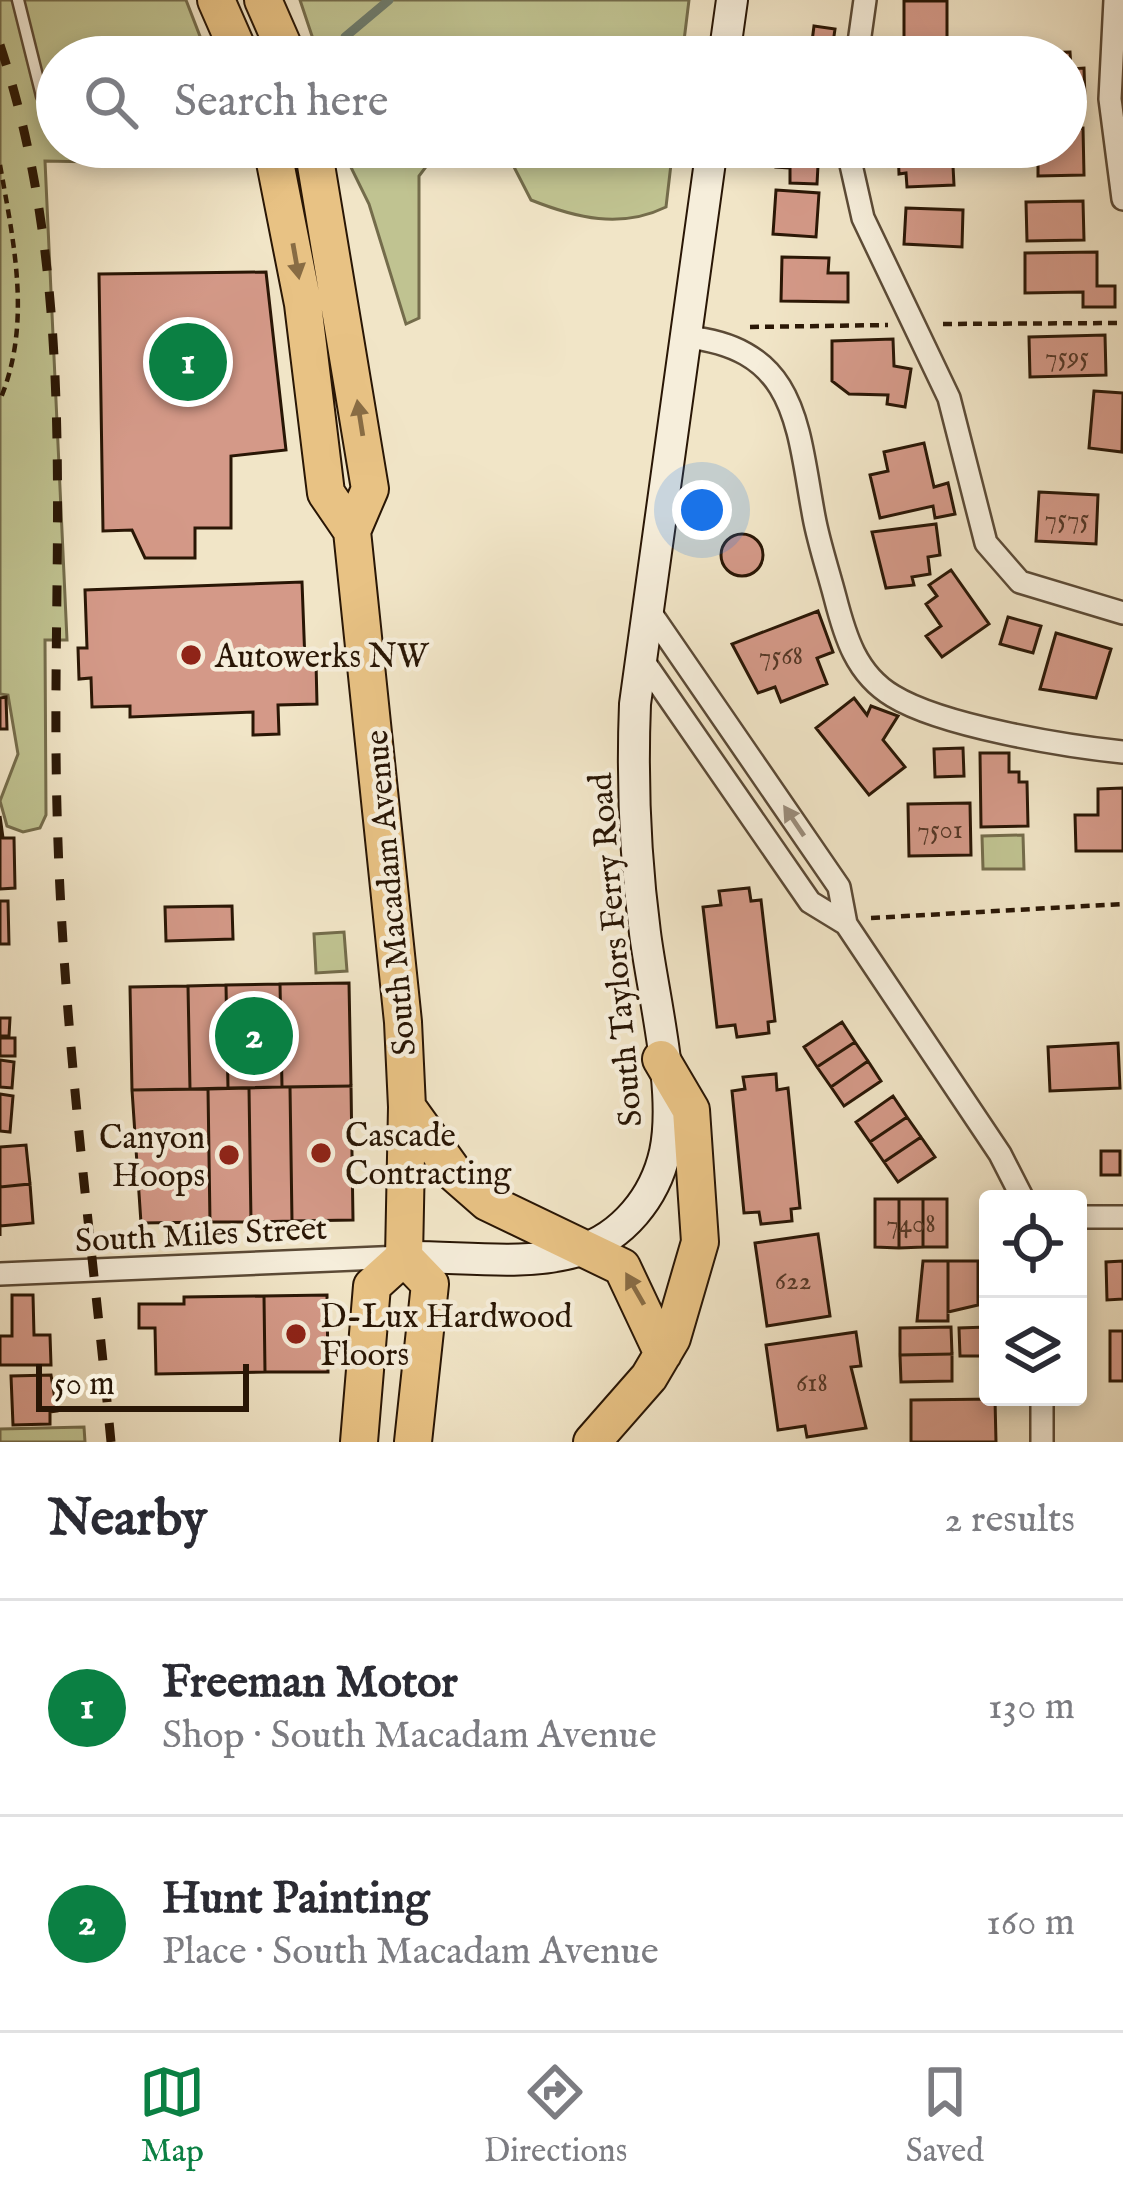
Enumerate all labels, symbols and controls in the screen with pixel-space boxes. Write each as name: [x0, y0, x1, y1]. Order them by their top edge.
search box: [36, 36, 1087, 168]
icon: search: [78, 69, 144, 135]
text: Search here: [174, 74, 388, 131]
one-way arrow: [287, 243, 306, 281]
pin: 1: [149, 317, 227, 407]
house number: 7595: [1045, 341, 1089, 375]
one-way arrow: [351, 399, 370, 436]
your location: [672, 480, 732, 540]
house number: 7575: [1045, 503, 1090, 537]
place label: Autowerks NW: [214, 637, 430, 679]
house number: 7568: [759, 640, 803, 674]
marker: Autowerks NW: [178, 642, 204, 668]
street label: South Macadam Avenue: [357, 728, 427, 1057]
street label: South Taylors Ferry Road: [581, 771, 653, 1128]
one-way arrow: [783, 805, 806, 837]
house number: 7501: [917, 814, 963, 848]
pin: 2: [215, 991, 293, 1081]
place label: Cascade Contracting: [345, 1116, 512, 1196]
place label: Canyon Hoops: [99, 1118, 205, 1198]
marker: Cascade Contracting: [308, 1140, 334, 1166]
marker: Canyon Hoops: [216, 1142, 242, 1168]
map controls: [979, 1190, 1087, 1406]
button: locate: [979, 1190, 1087, 1298]
street label: South Miles Street: [74, 1208, 328, 1264]
house number: 7408: [886, 1208, 936, 1242]
house number: 622: [775, 1265, 811, 1299]
one-way arrow: [625, 1272, 646, 1306]
place label: D-Lux Hardwood Floors: [320, 1297, 573, 1377]
button: layers: [979, 1298, 1087, 1406]
marker: D-Lux Hardwood Floors: [283, 1321, 309, 1347]
scale bar: [36, 1358, 249, 1411]
text: 50 m: [54, 1364, 115, 1406]
house number: 618: [796, 1367, 828, 1401]
text: Nearby: [48, 1488, 207, 1553]
text: 2 results: [944, 1496, 1075, 1545]
text: Freeman Motor: [162, 1655, 458, 1712]
text: 1: [80, 1683, 94, 1732]
text: 130 m: [988, 1683, 1075, 1732]
text: Shop · South Macadam Avenue: [162, 1712, 657, 1761]
text: Hunt Painting: [162, 1871, 429, 1928]
text: 2: [78, 1899, 96, 1948]
text: 160 m: [986, 1899, 1075, 1948]
text: Place · South Macadam Avenue: [162, 1928, 659, 1977]
tab: Map: [139, 2059, 205, 2173]
tab: Directions: [484, 2059, 627, 2173]
tab: Saved: [906, 2059, 984, 2173]

